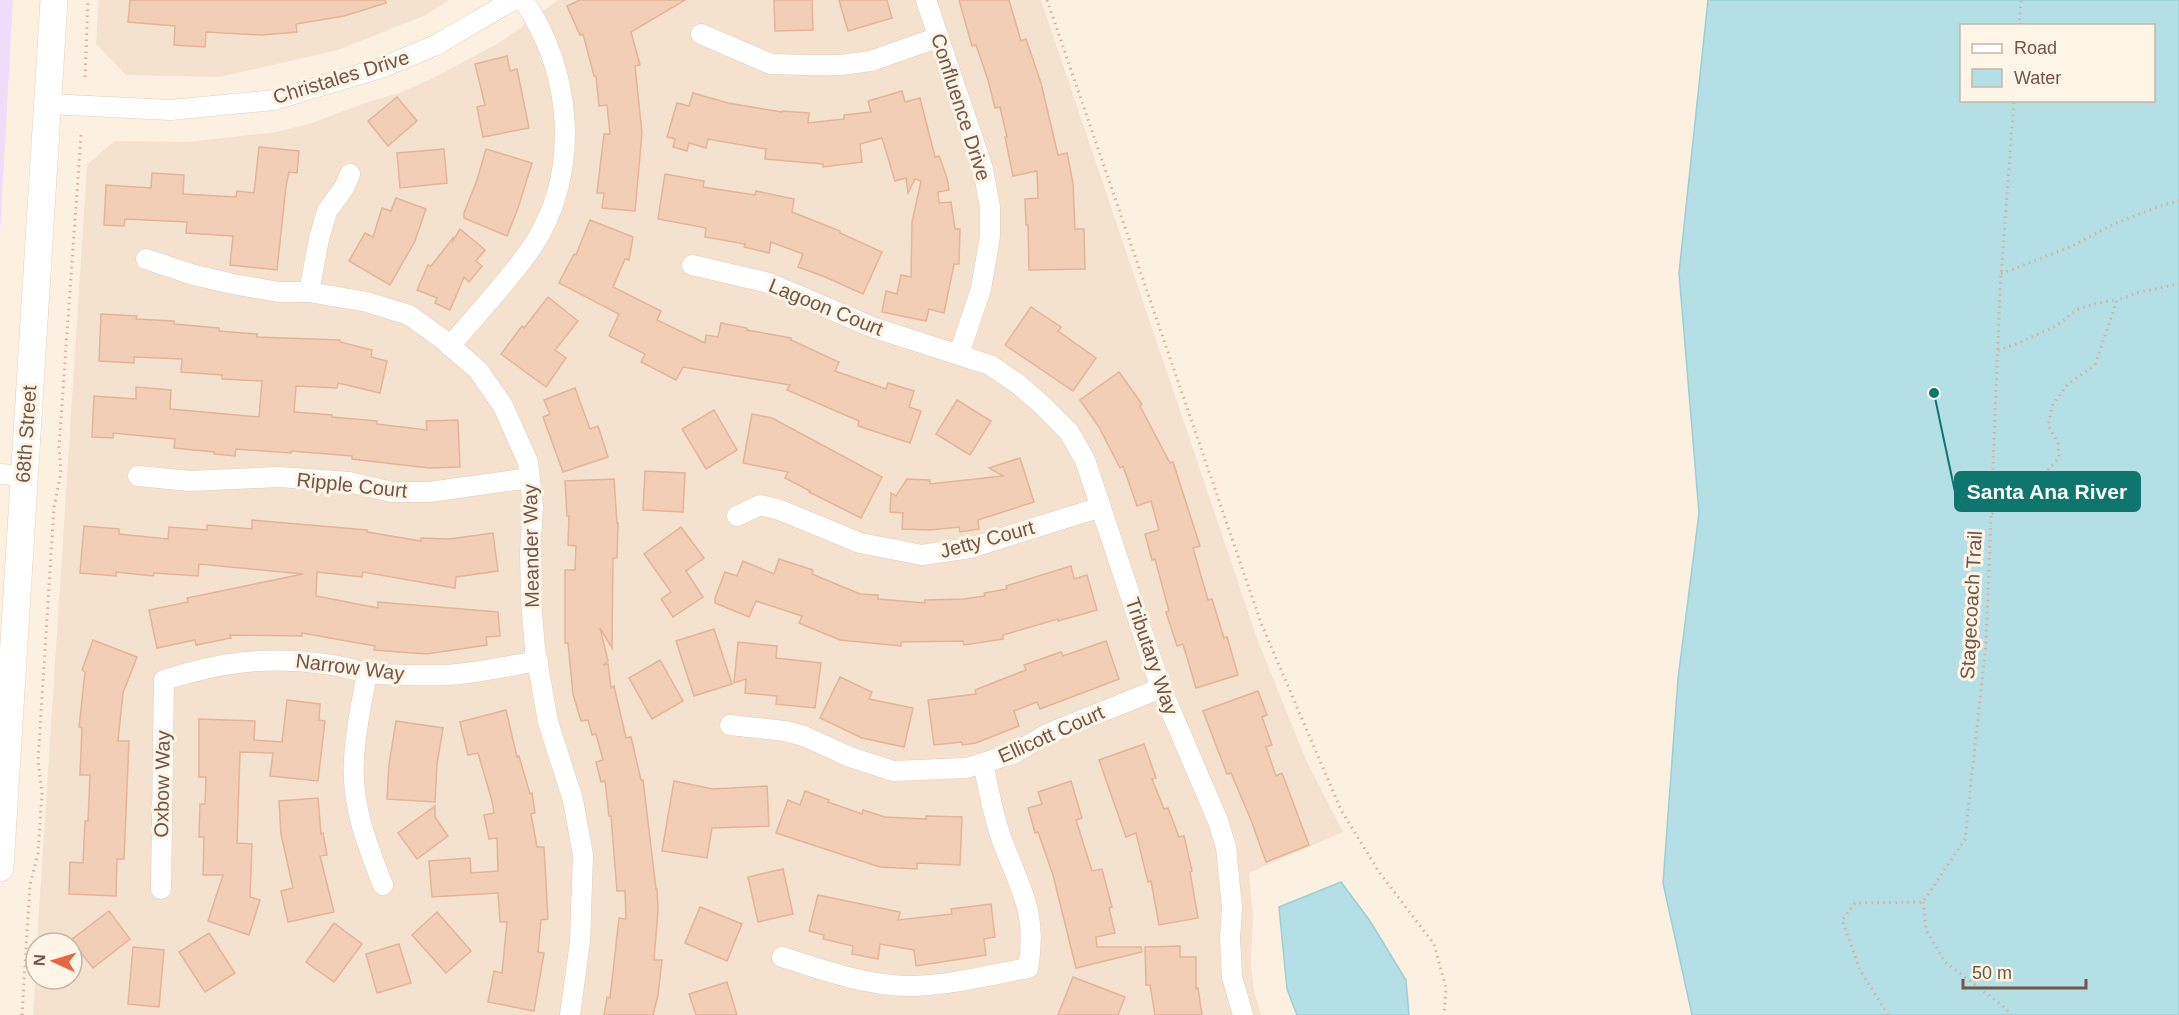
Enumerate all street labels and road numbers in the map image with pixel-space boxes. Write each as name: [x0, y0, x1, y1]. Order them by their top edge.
street label: Confluence Drive: [927, 31, 995, 183]
street label: Christales Drive: [270, 46, 412, 108]
street label: Lagoon Court: [766, 274, 887, 340]
street label: 68th Street: [12, 384, 40, 484]
street label: Ripple Court: [296, 468, 409, 502]
street label: Meander Way: [519, 484, 543, 608]
street label: Jetty Court: [937, 516, 1037, 562]
street label: Stagecoach Trail: [1956, 530, 1986, 680]
street label: Tributary Way: [1122, 594, 1182, 718]
street label: Narrow Way: [294, 649, 406, 685]
street label: Ellicott Court: [995, 701, 1108, 767]
street label: Oxbow Way: [150, 730, 174, 838]

